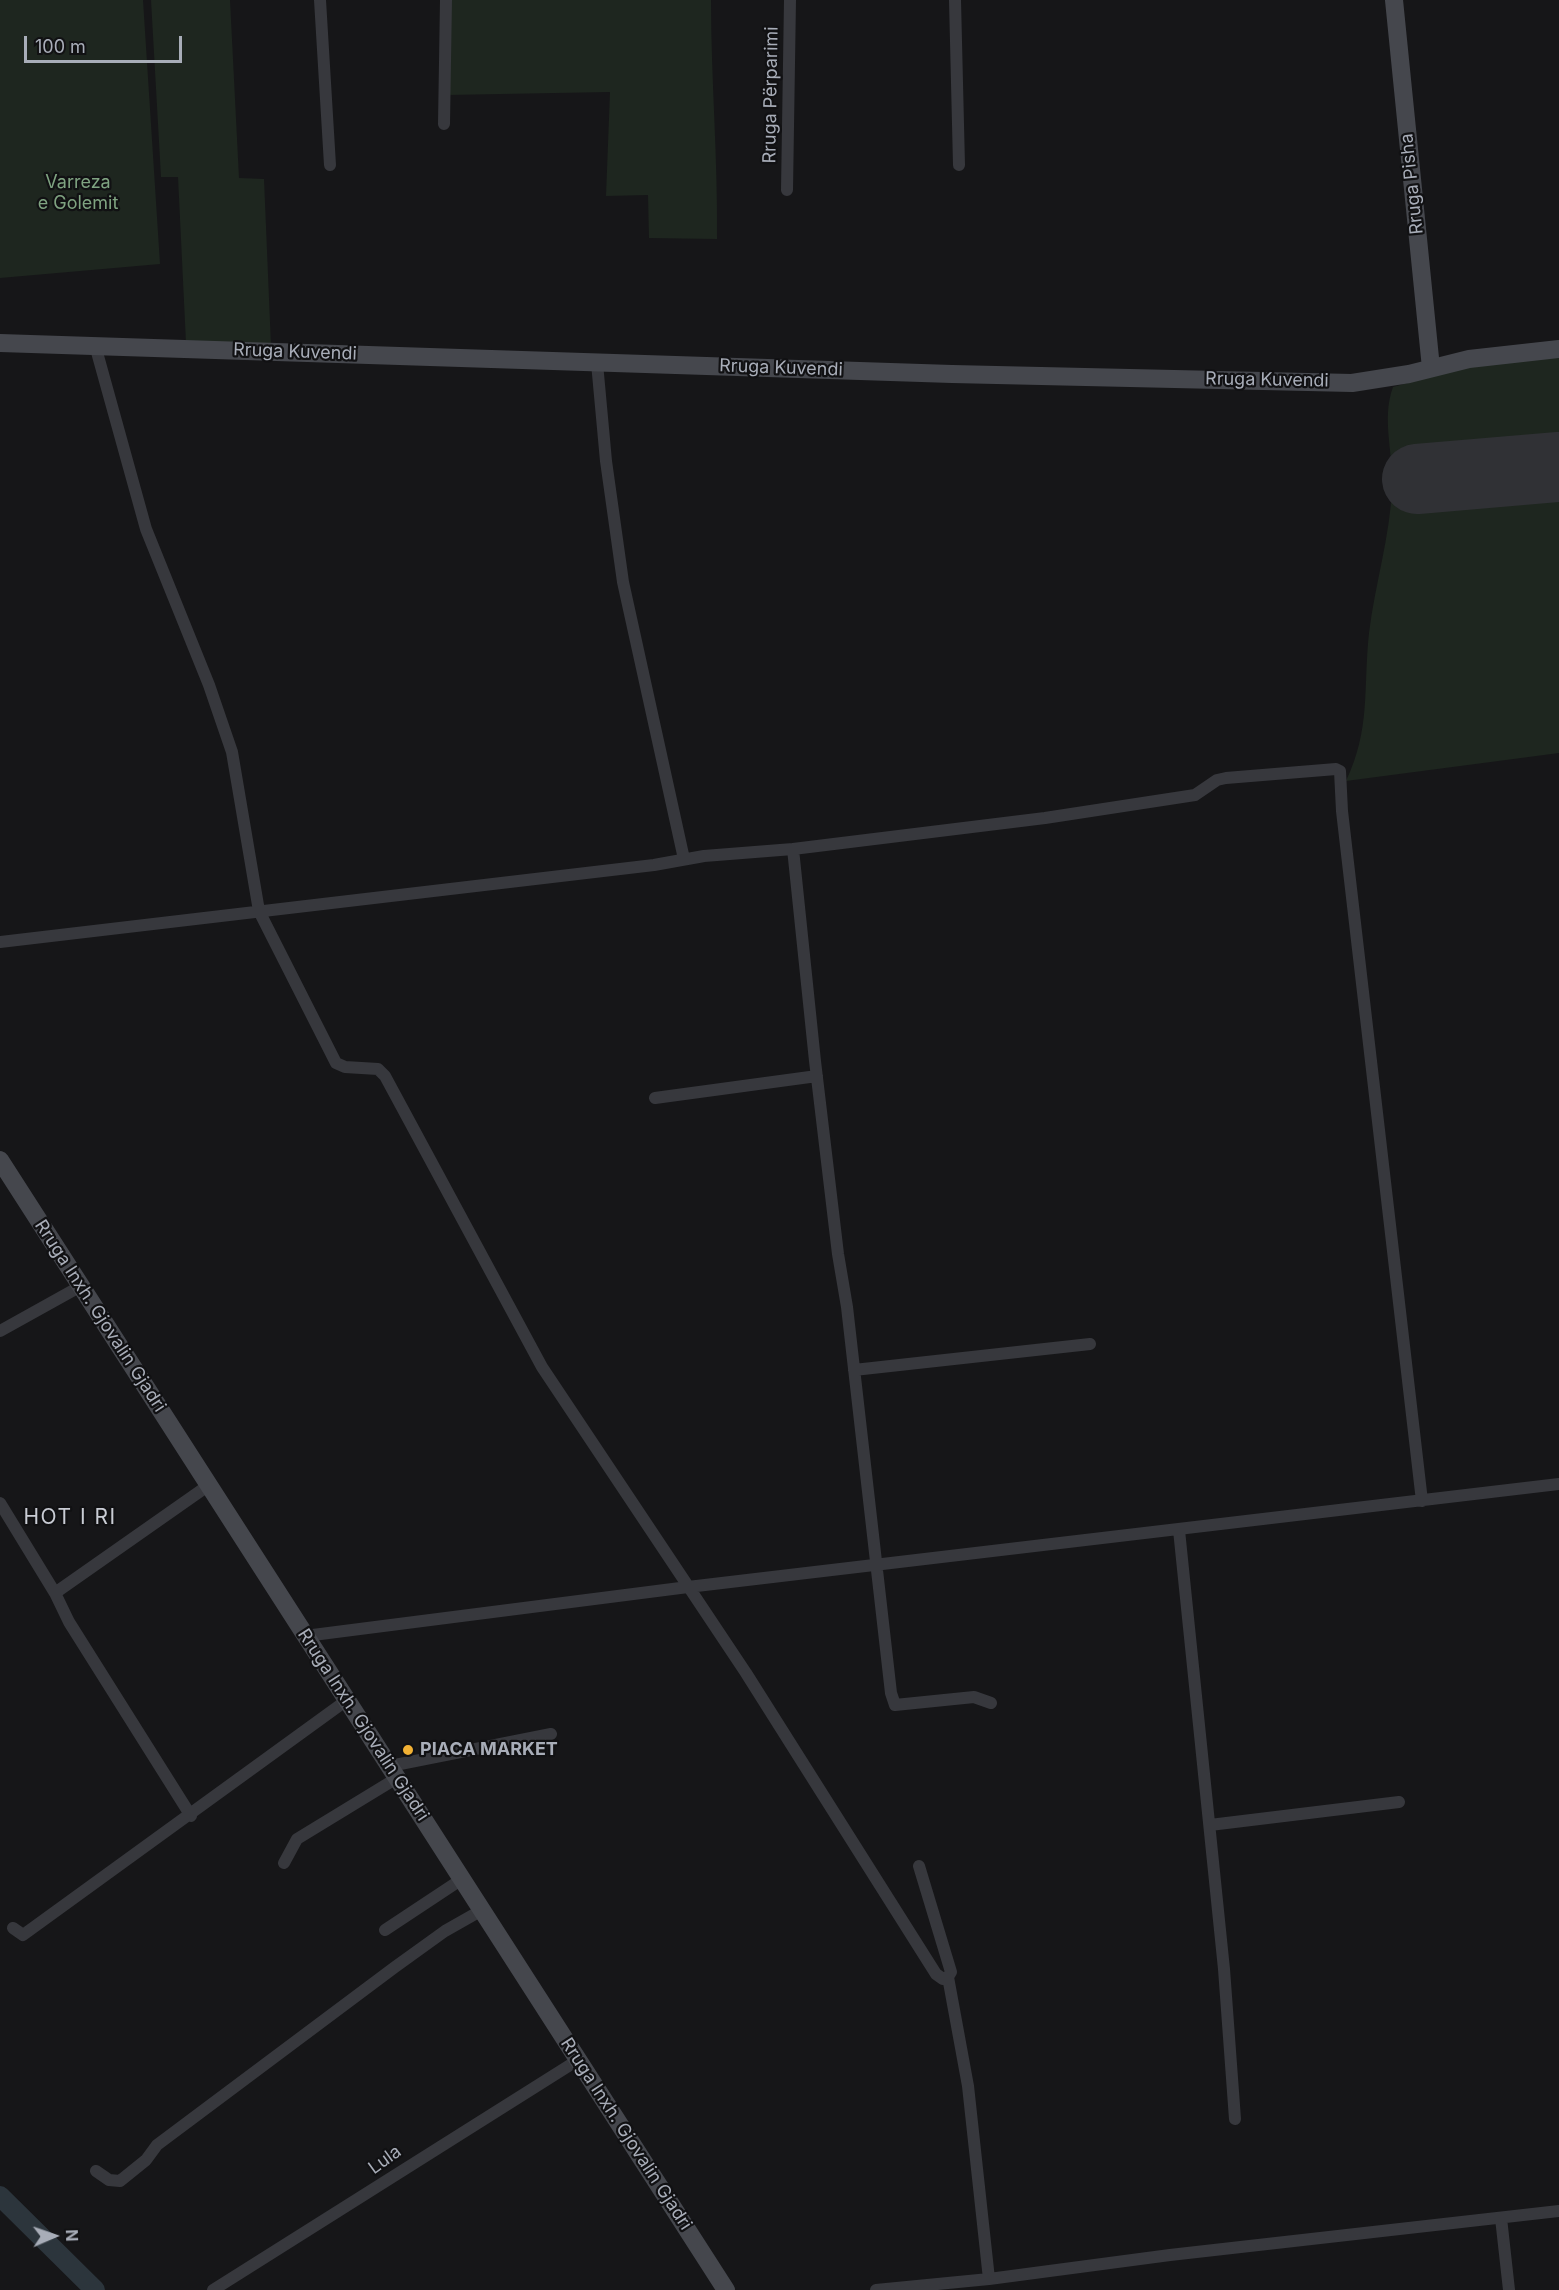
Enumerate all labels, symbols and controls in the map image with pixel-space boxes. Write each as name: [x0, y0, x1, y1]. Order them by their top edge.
scale bar: [27, 24, 184, 62]
street label: Rruga Përparimi: [759, 26, 783, 164]
text: 100 m: [35, 36, 86, 57]
street label: Rruga Pisha: [1396, 132, 1428, 236]
park label: Varreza e Golemit: [38, 172, 118, 214]
street label: Rruga Kuvendi: [233, 339, 357, 365]
street label: Rruga Kuvendi: [719, 355, 843, 381]
street label: Rruga Kuvendi: [1205, 368, 1329, 392]
street label: Rruga Inxh. Gjovalin Gjadri: [30, 1216, 170, 1416]
district label: HOT I RI: [23, 1505, 117, 1531]
street label: Rruga Inxh. Gjovalin Gjadri: [293, 1625, 433, 1825]
place label: PIACA MARKET: [420, 1739, 558, 1761]
marker: PIACA MARKET: [401, 1743, 415, 1757]
street label: Rruga Inxh. Gjovalin Gjadri: [556, 2034, 696, 2234]
street label: Lula: [364, 2141, 406, 2179]
north arrow: [24, 2206, 84, 2266]
text: N: [62, 2229, 82, 2242]

